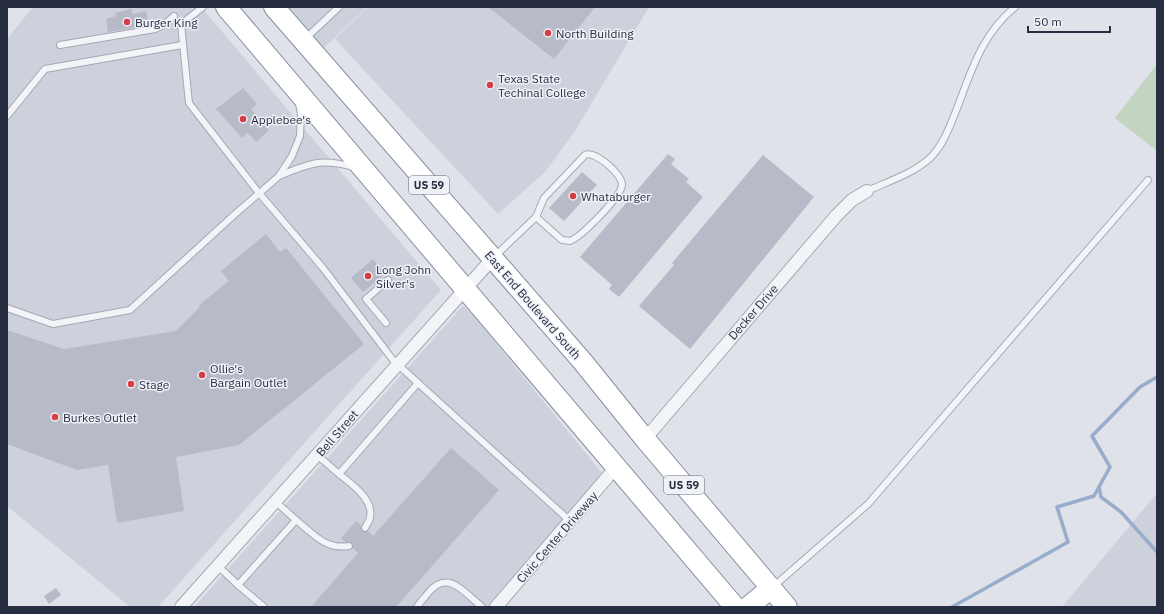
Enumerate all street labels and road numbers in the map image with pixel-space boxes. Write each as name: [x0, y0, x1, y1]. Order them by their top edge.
road number: US 59: [409, 176, 449, 194]
street label: East End Boulevard South: [482, 248, 584, 362]
street label: Decker Drive: [725, 281, 781, 343]
street label: Bell Street: [313, 407, 361, 459]
road number: US 59: [664, 476, 704, 494]
street label: Civic Center Driveway: [513, 488, 601, 586]

